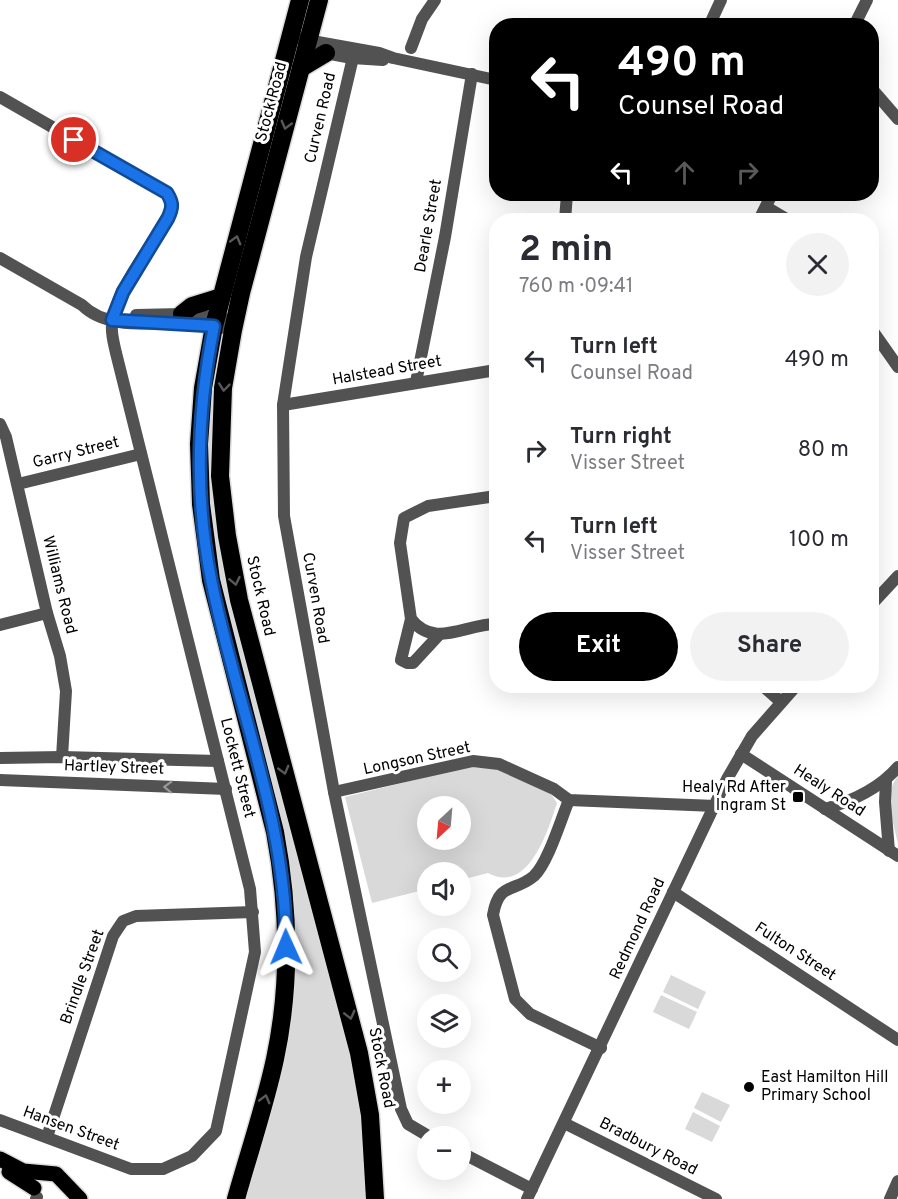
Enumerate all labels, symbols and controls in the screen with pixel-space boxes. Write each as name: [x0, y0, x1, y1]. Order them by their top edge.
text: 490 m: [618, 38, 746, 91]
icon: left: [519, 42, 597, 120]
street label: Stock Road: [252, 60, 292, 144]
street label: Curven Road: [301, 71, 341, 165]
text: Counsel Road: [618, 90, 784, 124]
pin: [48, 114, 99, 165]
one-way arrow: [281, 119, 293, 130]
icon: arrive: [57, 123, 90, 156]
icon: left: [605, 156, 638, 189]
icon: ahead: [668, 156, 701, 189]
icon: right: [731, 156, 764, 189]
street label: Dearle Street: [411, 178, 447, 274]
text: 2 min: [519, 228, 613, 274]
button: close: [786, 233, 849, 296]
one-way arrow: [229, 236, 242, 246]
text: 760 m · 09:41: [519, 274, 633, 300]
text: Turn left: [570, 334, 658, 361]
icon: left: [519, 344, 552, 377]
text: 490 m: [785, 347, 849, 374]
street label: Halstead Street: [331, 352, 443, 390]
text: Counsel Road: [570, 361, 693, 387]
one-way arrow: [218, 383, 231, 392]
text: Turn right: [570, 424, 672, 451]
street label: Garry Street: [31, 433, 121, 473]
icon: right: [519, 434, 552, 467]
text: 80 m: [798, 437, 849, 464]
text: Visser Street: [570, 451, 685, 477]
text: Turn left: [570, 514, 658, 541]
icon: left: [519, 524, 552, 557]
text: 100 m: [789, 527, 849, 554]
street label: Williams Road: [37, 534, 81, 636]
text: Visser Street: [570, 541, 685, 567]
street label: Curven Road: [297, 551, 333, 645]
street label: Stock Road: [241, 554, 279, 638]
one-way arrow: [228, 576, 241, 586]
button: Exit: [519, 612, 678, 681]
button: Share: [690, 612, 849, 681]
street label: Lockett Street: [215, 716, 259, 820]
street label: Longson Street: [362, 738, 472, 780]
street label: Hartley Street: [64, 756, 164, 780]
street label: Healy Road: [789, 760, 869, 822]
one-way arrow: [277, 765, 290, 775]
place label: Healy Rd After Ingram St: [682, 778, 786, 816]
one-way arrow: [163, 780, 172, 793]
marker: Healy Rd After Ingram St: [791, 790, 805, 804]
north arrow: [417, 796, 471, 850]
map controls: [417, 796, 471, 1180]
button: sound: [417, 862, 471, 916]
street label: Redmond Road: [606, 875, 670, 983]
position arrow: [254, 915, 318, 979]
street label: Fulton Street: [750, 918, 840, 986]
street label: Brindle Street: [57, 927, 109, 1027]
button: search: [417, 928, 471, 982]
button: layers: [417, 994, 471, 1048]
one-way arrow: [343, 1010, 356, 1020]
street label: Stock Road: [363, 1026, 399, 1110]
button: +: [417, 1060, 471, 1114]
place label: East Hamilton Hill Primary School: [761, 1068, 888, 1106]
marker: East Hamilton Hill Primary School: [742, 1080, 756, 1094]
one-way arrow: [258, 1094, 271, 1104]
street label: Hansen Street: [20, 1102, 122, 1156]
street label: Bradbury Road: [595, 1114, 701, 1180]
button: −: [417, 1126, 471, 1180]

